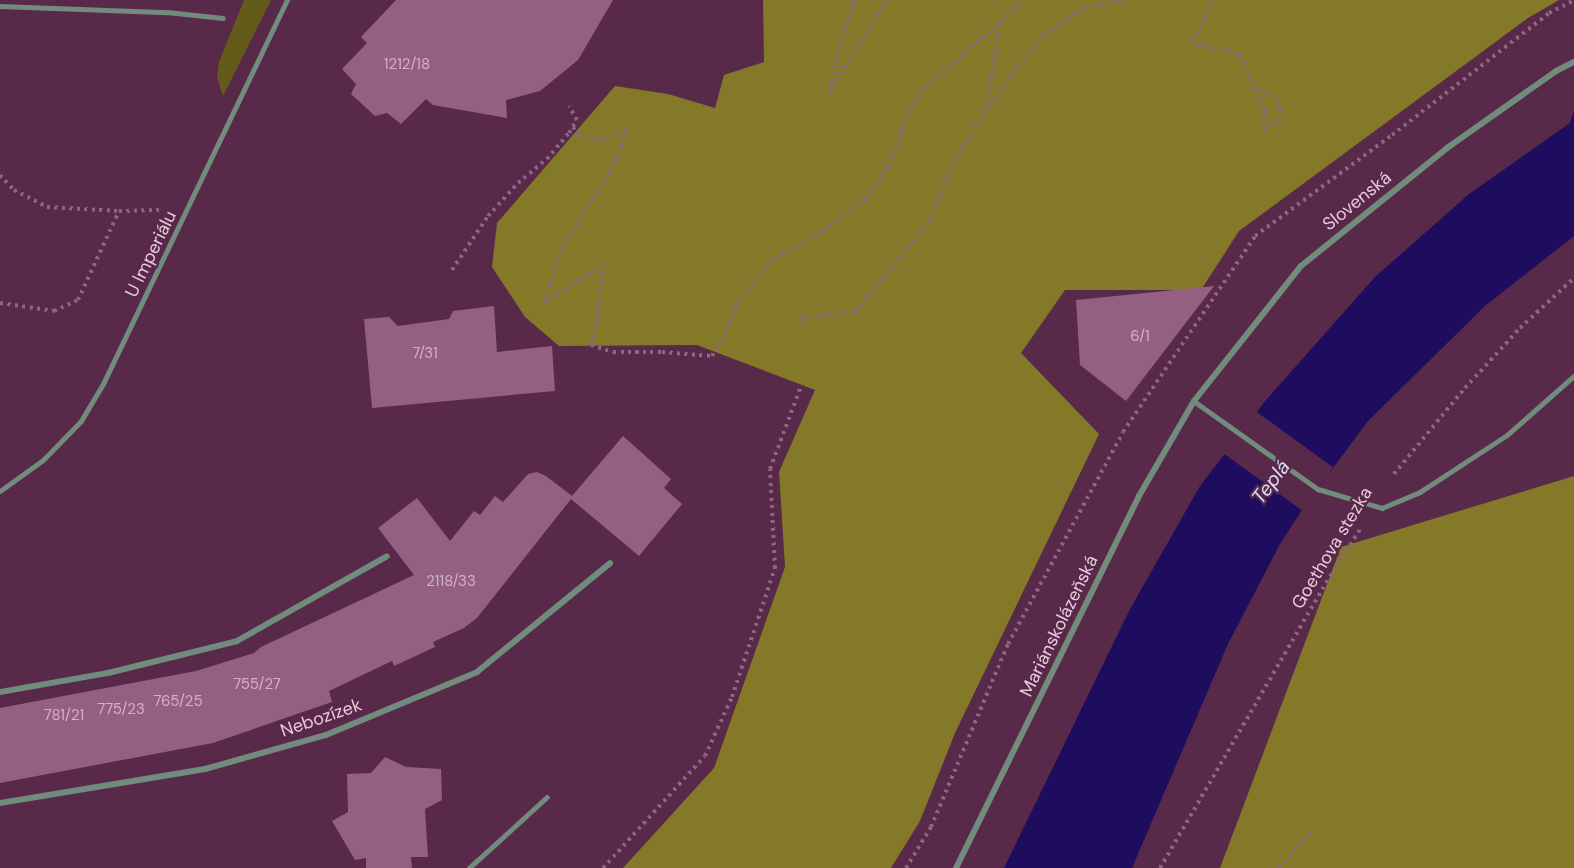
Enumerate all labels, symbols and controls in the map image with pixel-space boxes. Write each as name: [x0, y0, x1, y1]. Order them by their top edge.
house number: 1212/18: [384, 56, 430, 74]
street label: Slovenská: [1318, 167, 1396, 235]
street label: U Imperiálu: [121, 207, 181, 301]
house number: 6/1: [1130, 328, 1150, 346]
house number: 7/31: [412, 345, 438, 363]
water label: Teplá: [1247, 455, 1295, 509]
street label: Goethova stezka: [1287, 483, 1377, 613]
street label: Mariánskolázeňská: [1015, 552, 1103, 700]
house number: 2118/33: [426, 573, 476, 591]
house number: 755/27: [233, 676, 281, 694]
house number: 765/25: [153, 693, 203, 711]
street label: Nebozízek: [278, 694, 364, 742]
house number: 775/23: [97, 701, 145, 719]
house number: 781/21: [44, 707, 84, 725]

